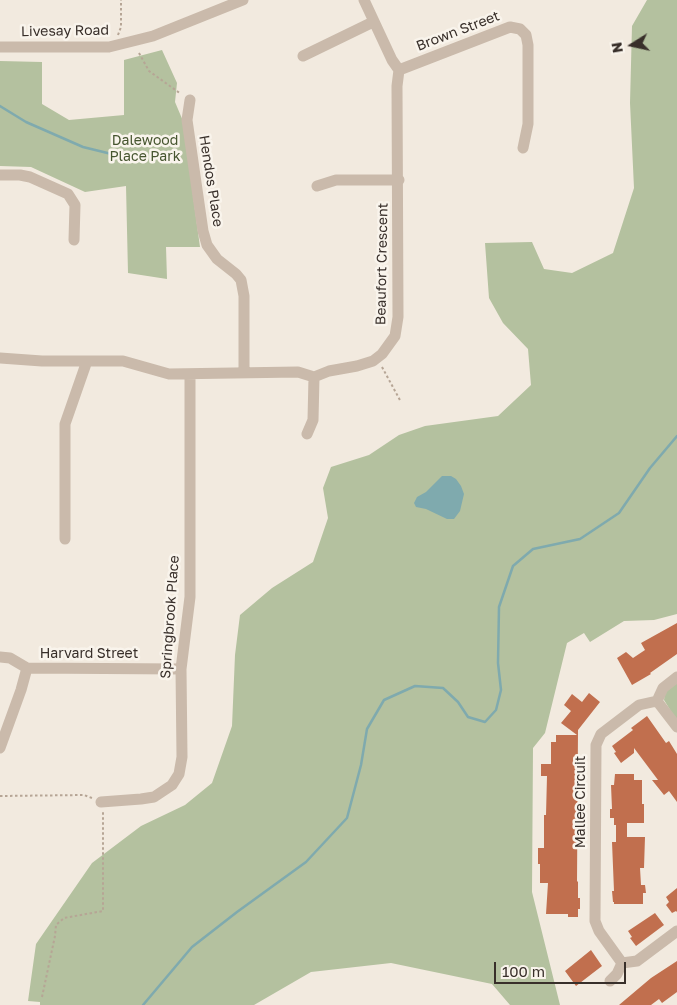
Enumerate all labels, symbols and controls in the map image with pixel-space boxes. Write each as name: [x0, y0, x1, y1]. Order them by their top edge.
street label: Brown Street: [414, 7, 502, 55]
north arrow: [607, 20, 657, 70]
street label: Livesay Road: [21, 22, 109, 40]
text: N: [607, 41, 626, 54]
park label: Dalewood Place Park: [109, 133, 181, 166]
street label: Hendos Place: [195, 134, 227, 228]
street label: Beaufort Crescent: [373, 203, 391, 325]
street label: Springbrook Place: [157, 555, 183, 679]
street label: Harvard Street: [40, 646, 138, 662]
street label: Mallee Circuit: [573, 756, 589, 848]
scale bar: [497, 952, 630, 984]
text: 100 m: [502, 962, 545, 980]

